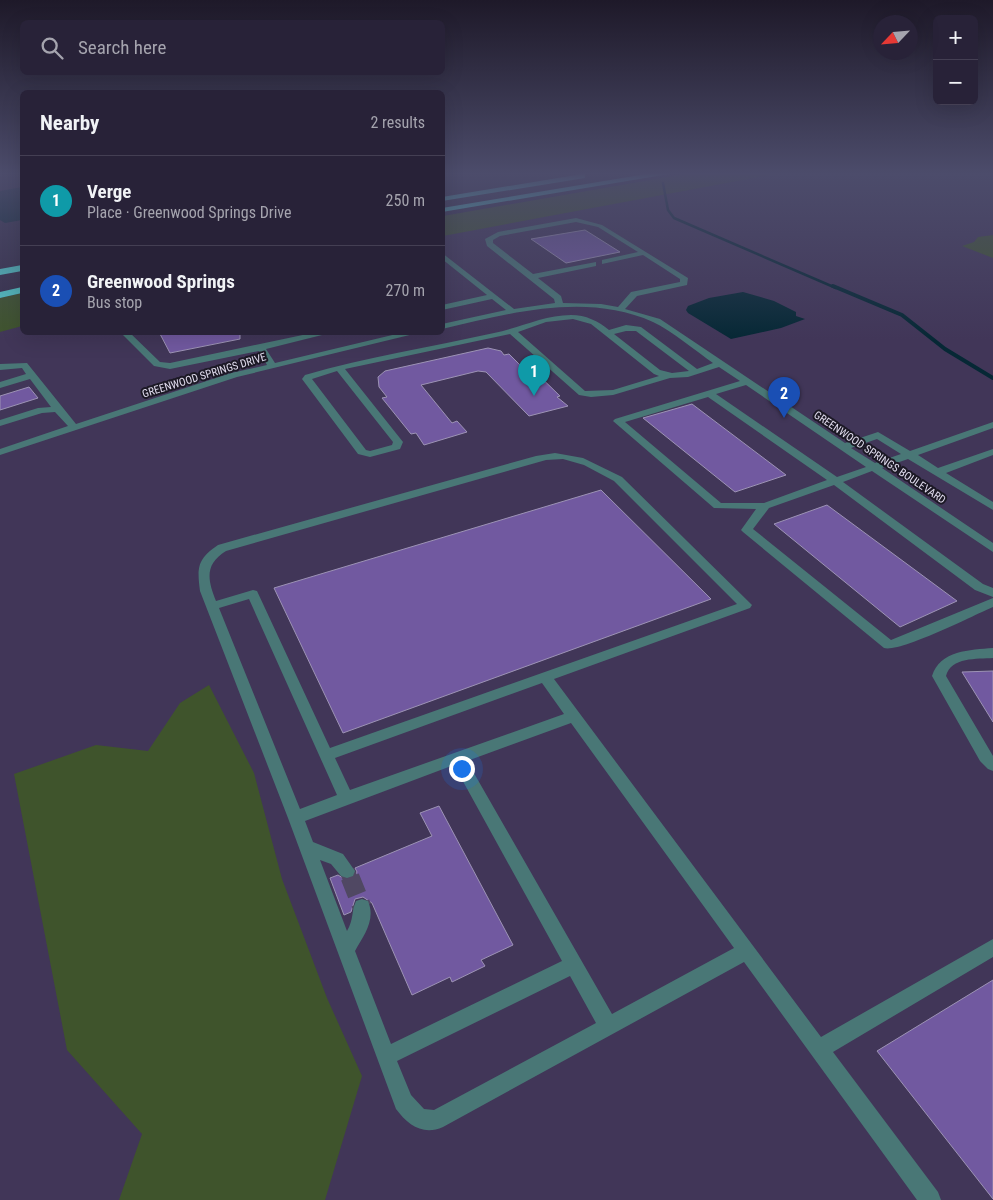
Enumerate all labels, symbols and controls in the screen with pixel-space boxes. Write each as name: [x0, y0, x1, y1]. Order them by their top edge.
north arrow: [873, 15, 918, 60]
map controls: [933, 15, 978, 105]
button: +: [933, 15, 978, 60]
search box: [20, 20, 445, 75]
icon: search: [38, 34, 66, 62]
text: Search here: [78, 36, 166, 59]
button: −: [933, 60, 978, 105]
text: Nearby: [40, 111, 99, 135]
text: 2 results: [370, 113, 425, 132]
text: Verge: [87, 180, 131, 203]
text: 1: [52, 191, 60, 210]
text: 250 m: [386, 191, 425, 210]
text: Place · Greenwood Springs Drive: [87, 203, 292, 222]
text: Greenwood Springs: [87, 270, 235, 293]
text: 2: [52, 281, 60, 300]
text: 270 m: [386, 281, 425, 300]
text: Bus stop: [87, 293, 142, 312]
street label: GREENWOOD SPRINGS DRIVE: [141, 350, 268, 401]
pin: 1: [518, 355, 550, 396]
pin: 2: [768, 377, 800, 418]
street label: GREENWOOD SPRINGS BOULEVARD: [811, 408, 948, 506]
your location: [449, 756, 475, 782]

